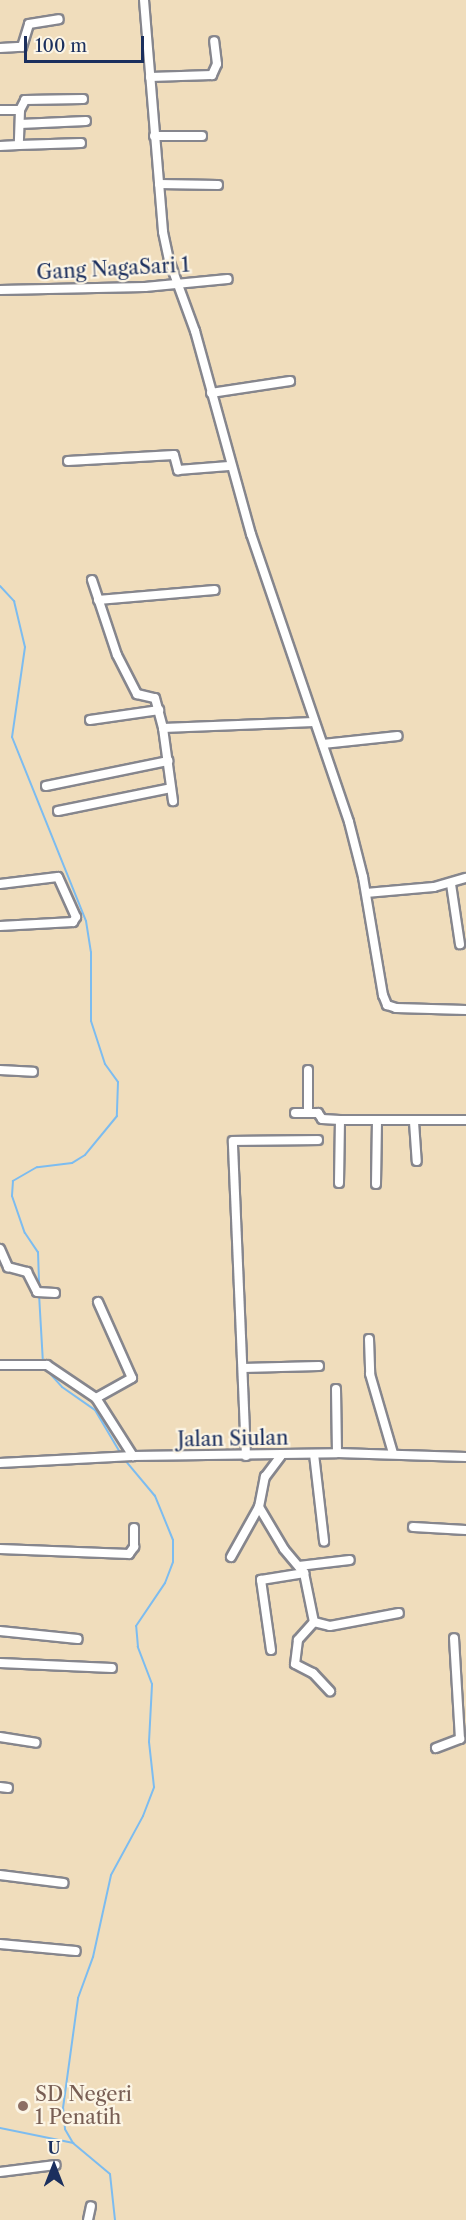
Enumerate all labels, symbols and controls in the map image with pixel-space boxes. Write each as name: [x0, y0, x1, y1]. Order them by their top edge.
scale bar: [27, 24, 147, 62]
text: 100 m: [35, 35, 87, 57]
street label: Gang NagaSari 1: [36, 253, 190, 285]
street label: Jalan Siulan: [177, 1426, 289, 1452]
place label: SD Negeri 1 Penatih: [35, 2082, 132, 2129]
marker: SD Negeri 1 Penatih: [16, 2099, 30, 2113]
north arrow: [24, 2136, 84, 2196]
text: U: [48, 2138, 61, 2158]

